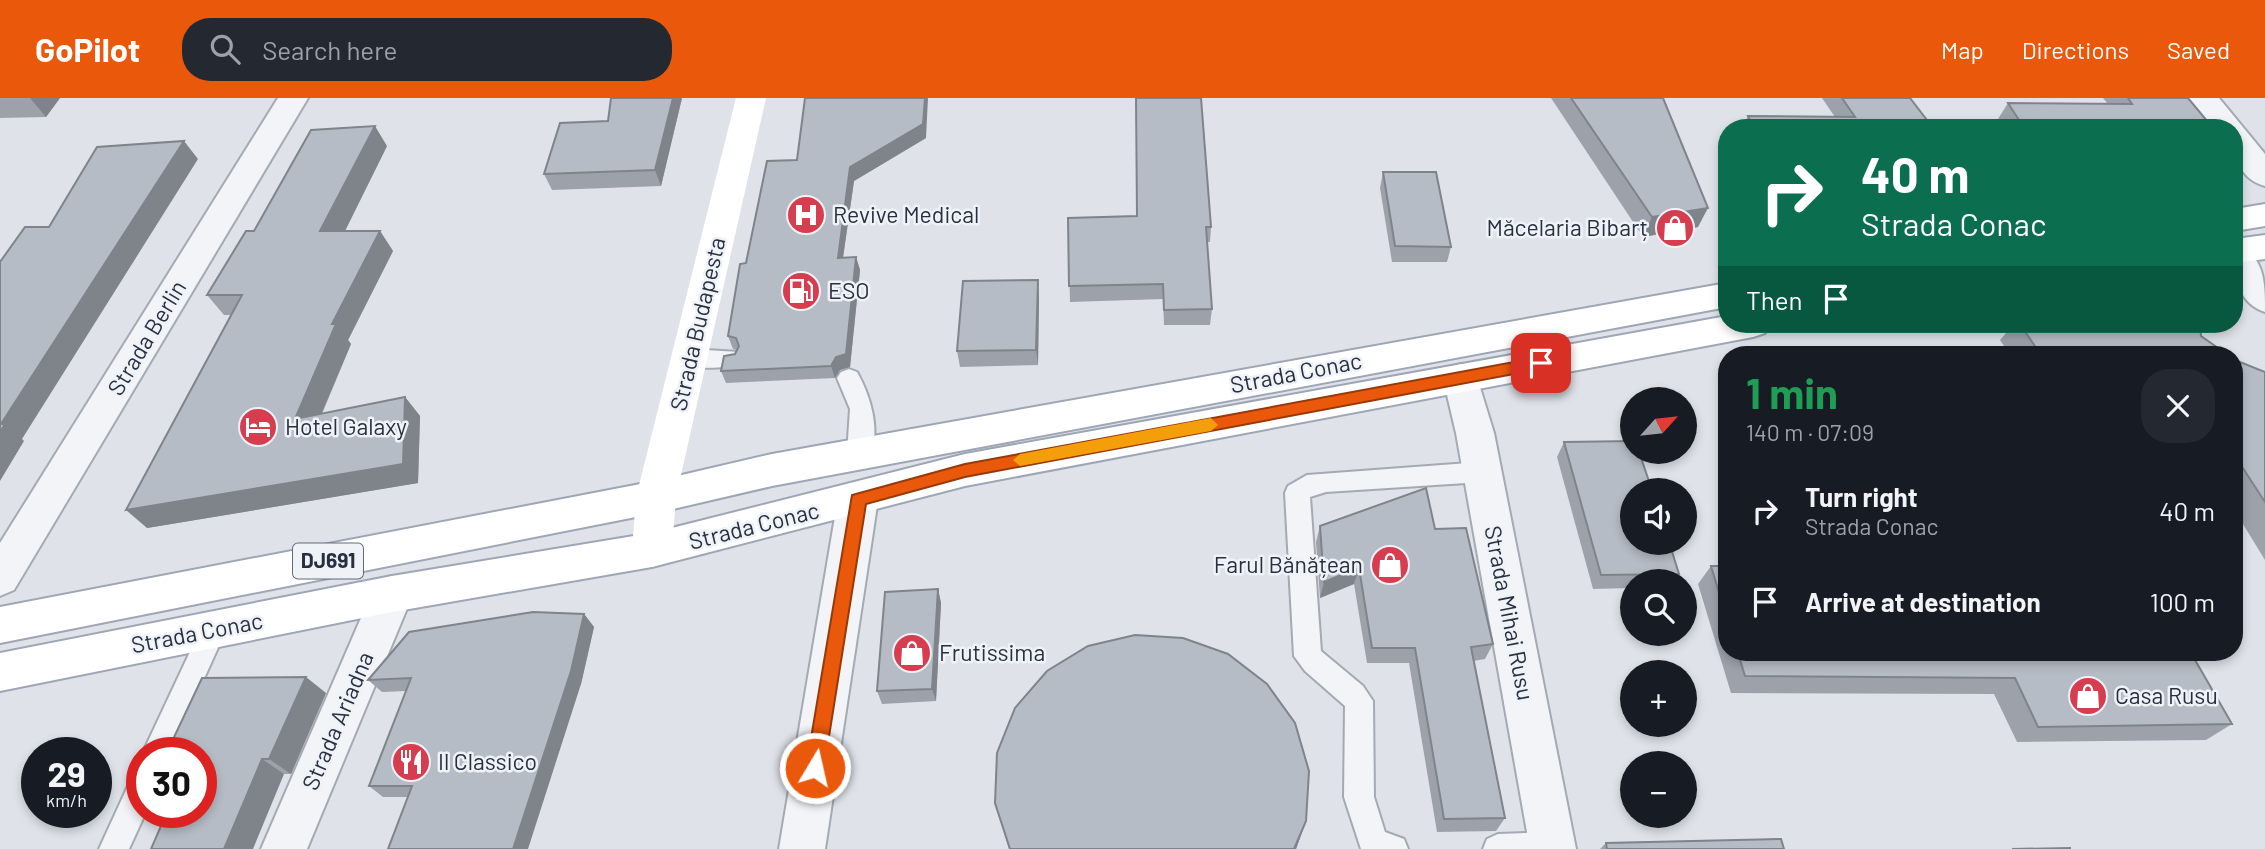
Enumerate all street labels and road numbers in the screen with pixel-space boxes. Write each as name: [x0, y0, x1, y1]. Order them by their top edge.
street label: Strada Budapesta: [663, 234, 731, 413]
street label: Strada Berlin: [101, 275, 191, 400]
street label: Strada Conac: [1228, 346, 1364, 398]
street label: Strada Conac: [686, 495, 822, 555]
street label: Strada Mihai Rusu: [1479, 523, 1541, 703]
road number: DJ691: [293, 544, 363, 578]
street label: Strada Conac: [129, 606, 265, 658]
street label: Strada Ariadna: [295, 647, 379, 794]

